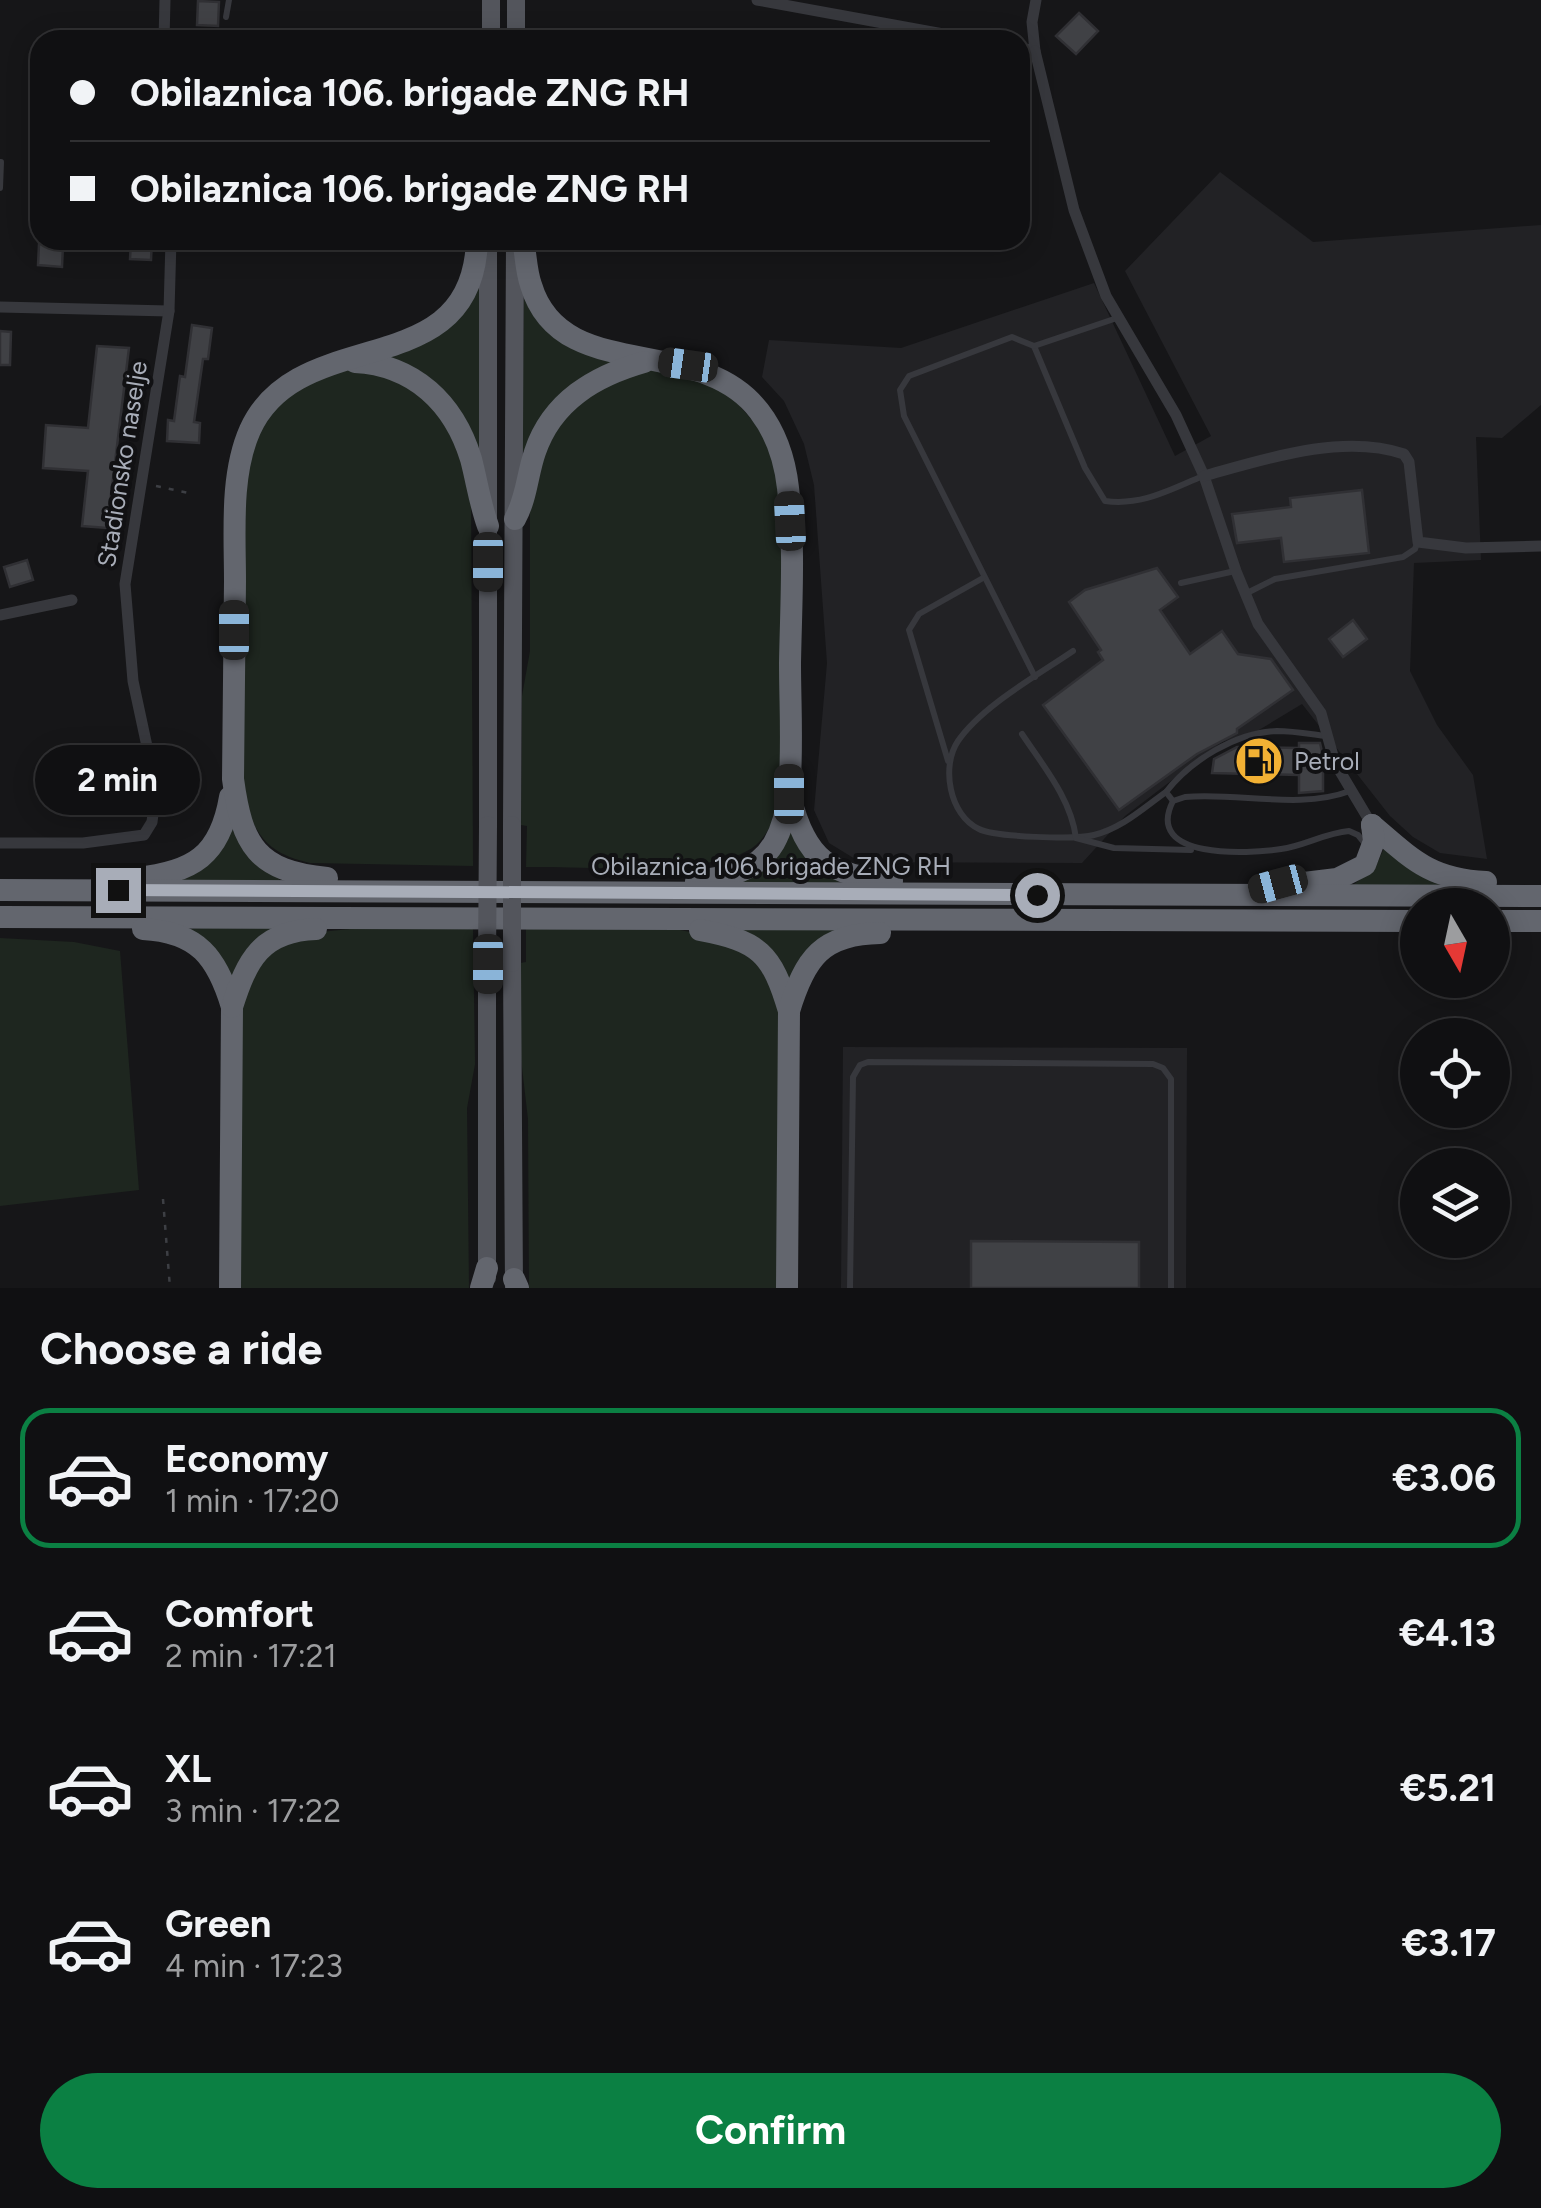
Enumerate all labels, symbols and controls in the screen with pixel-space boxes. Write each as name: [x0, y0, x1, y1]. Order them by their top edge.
text: Obilaznica 106. brigade ZNG RH: [130, 70, 689, 116]
text: Obilaznica 106. brigade ZNG RH: [130, 166, 689, 212]
car: [656, 346, 720, 384]
street label: Stadionsko naselje: [91, 359, 153, 569]
car: [773, 490, 807, 552]
car: [473, 532, 503, 592]
car: [219, 600, 249, 660]
fuel station icon: Petrol: [1233, 735, 1285, 787]
callout: 2 min: [36, 745, 200, 815]
place label: Petrol: [1294, 746, 1360, 776]
text: 2 min: [77, 761, 158, 799]
car: [774, 764, 804, 824]
street label: Obilaznica 106. brigade ZNG RH: [591, 851, 951, 881]
car: [1245, 862, 1311, 906]
route end: [96, 868, 141, 913]
route start: [1015, 873, 1060, 918]
north arrow: [1400, 888, 1510, 998]
map controls: [1400, 888, 1510, 1258]
car: [473, 934, 503, 994]
button: locate: [1400, 1018, 1510, 1128]
button: layers: [1400, 1148, 1510, 1258]
text: Choose a ride: [40, 1321, 322, 1375]
icon: car: [45, 1433, 135, 1523]
text: Economy: [165, 1436, 328, 1482]
text: €3.06: [1392, 1455, 1496, 1501]
text: 1 min · 17:20: [165, 1482, 339, 1520]
icon: car: [45, 1588, 135, 1678]
text: Comfort: [165, 1591, 314, 1637]
text: €4.13: [1399, 1610, 1496, 1656]
text: 2 min · 17:21: [165, 1637, 337, 1675]
icon: car: [45, 1743, 135, 1833]
text: XL: [165, 1746, 211, 1792]
text: €5.21: [1400, 1765, 1496, 1811]
text: 3 min · 17:22: [165, 1792, 341, 1830]
icon: car: [45, 1898, 135, 1988]
text: Green: [165, 1901, 271, 1947]
text: €3.17: [1402, 1920, 1496, 1966]
text: 4 min · 17:23: [165, 1947, 343, 1985]
button: Confirm: [40, 2073, 1501, 2188]

